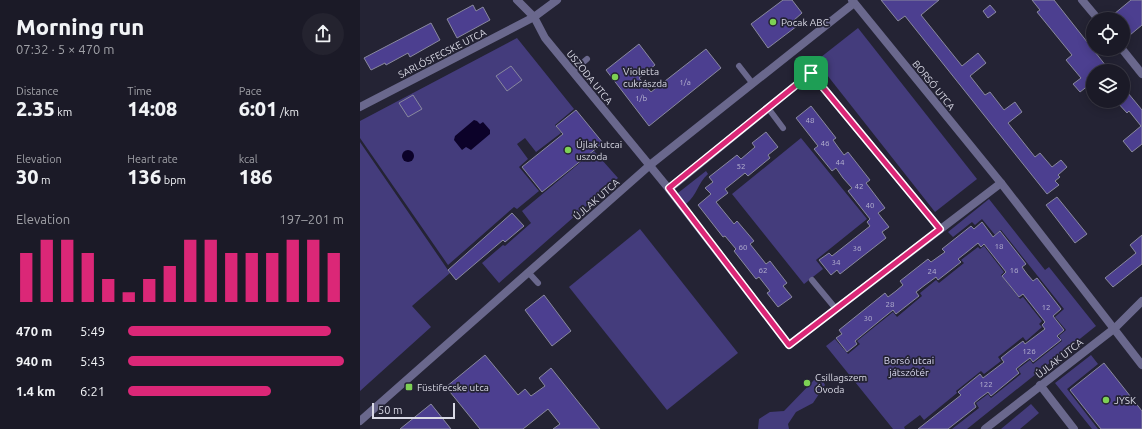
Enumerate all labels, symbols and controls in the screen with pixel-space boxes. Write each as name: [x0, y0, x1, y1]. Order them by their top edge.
map controls: [1086, 12, 1130, 108]
button: locate: [1086, 12, 1130, 56]
button: share: [302, 13, 344, 55]
text: Morning run: [16, 14, 144, 39]
marker: Pocak ABC: [768, 17, 778, 27]
place label: Pocak ABC: [781, 17, 829, 28]
street label: SARLÓSFECSKE UTCA: [396, 25, 488, 80]
text: 07:32 · 5 × 470 m: [16, 42, 115, 56]
street label: USZODA UTCA: [565, 48, 615, 107]
pin: [794, 56, 828, 90]
street label: BORSÓ UTCA: [910, 58, 958, 113]
icon: arrive: [800, 62, 822, 84]
button: layers: [1086, 64, 1130, 108]
place label: Violetta cukrászda: [623, 66, 667, 89]
marker: Violetta cukrászda: [610, 72, 620, 82]
house number: 1/a: [679, 78, 691, 87]
text: Distance: [16, 85, 59, 97]
text: Time: [127, 85, 152, 97]
text: Pace: [239, 85, 262, 97]
house number: 1/b: [635, 94, 647, 103]
text: 2.35: [16, 97, 55, 120]
text: 14:08: [127, 97, 177, 120]
text: 6:01: [239, 97, 277, 120]
text: km: [55, 106, 72, 118]
text: /km: [277, 106, 299, 118]
house number: 48: [805, 116, 815, 125]
place label: Újlak utcai uszoda: [576, 138, 622, 162]
house number: 46: [820, 139, 830, 148]
marker: Újlak utcai uszoda: [563, 145, 573, 155]
text: Elevation: [16, 153, 62, 165]
text: Heart rate: [127, 153, 178, 165]
text: kcal: [239, 153, 258, 165]
house number: 44: [835, 158, 845, 167]
house number: 52: [736, 162, 746, 171]
text: 30: [16, 165, 39, 188]
text: 136: [127, 165, 161, 188]
text: 186: [239, 165, 273, 188]
text: m: [39, 174, 51, 186]
text: bpm: [161, 174, 186, 186]
street label: ÚJLAK UTCA: [571, 175, 622, 222]
house number: 42: [854, 182, 864, 191]
house number: 40: [865, 201, 875, 210]
text: Elevation: [16, 212, 70, 226]
text: 197–201 m: [279, 212, 344, 226]
house number: 18: [994, 242, 1004, 251]
house number: 60: [738, 243, 748, 252]
house number: 36: [852, 244, 862, 253]
house number: 34: [831, 258, 841, 267]
house number: 62: [758, 266, 768, 275]
house number: 16: [1009, 266, 1019, 275]
house number: 24: [927, 267, 937, 276]
house number: 28: [885, 300, 895, 309]
house number: 12: [1041, 303, 1051, 312]
house number: 30: [863, 314, 873, 323]
text: 470 m: [16, 324, 52, 338]
text: 5:49: [80, 324, 105, 338]
street label: ÚJLAK UTCA: [1033, 335, 1086, 380]
house number: 126: [1022, 347, 1036, 356]
text: 940 m: [16, 354, 52, 368]
text: 5:43: [80, 354, 105, 368]
park label: Borsó utcai játszótér: [884, 355, 934, 378]
place label: Csillagszem Óvoda: [815, 372, 867, 395]
marker: Csillagszem Óvoda: [802, 378, 812, 388]
house number: 122: [979, 380, 993, 389]
marker: Füstifecske utca: [404, 382, 414, 392]
place label: Füstifecske utca: [417, 382, 489, 393]
text: 1.4 km: [16, 384, 55, 398]
text: 6:21: [80, 384, 105, 398]
marker: JYSK: [1101, 395, 1111, 405]
place label: JYSK: [1114, 395, 1136, 406]
scale bar: [372, 401, 455, 420]
text: 50 m: [378, 404, 402, 416]

